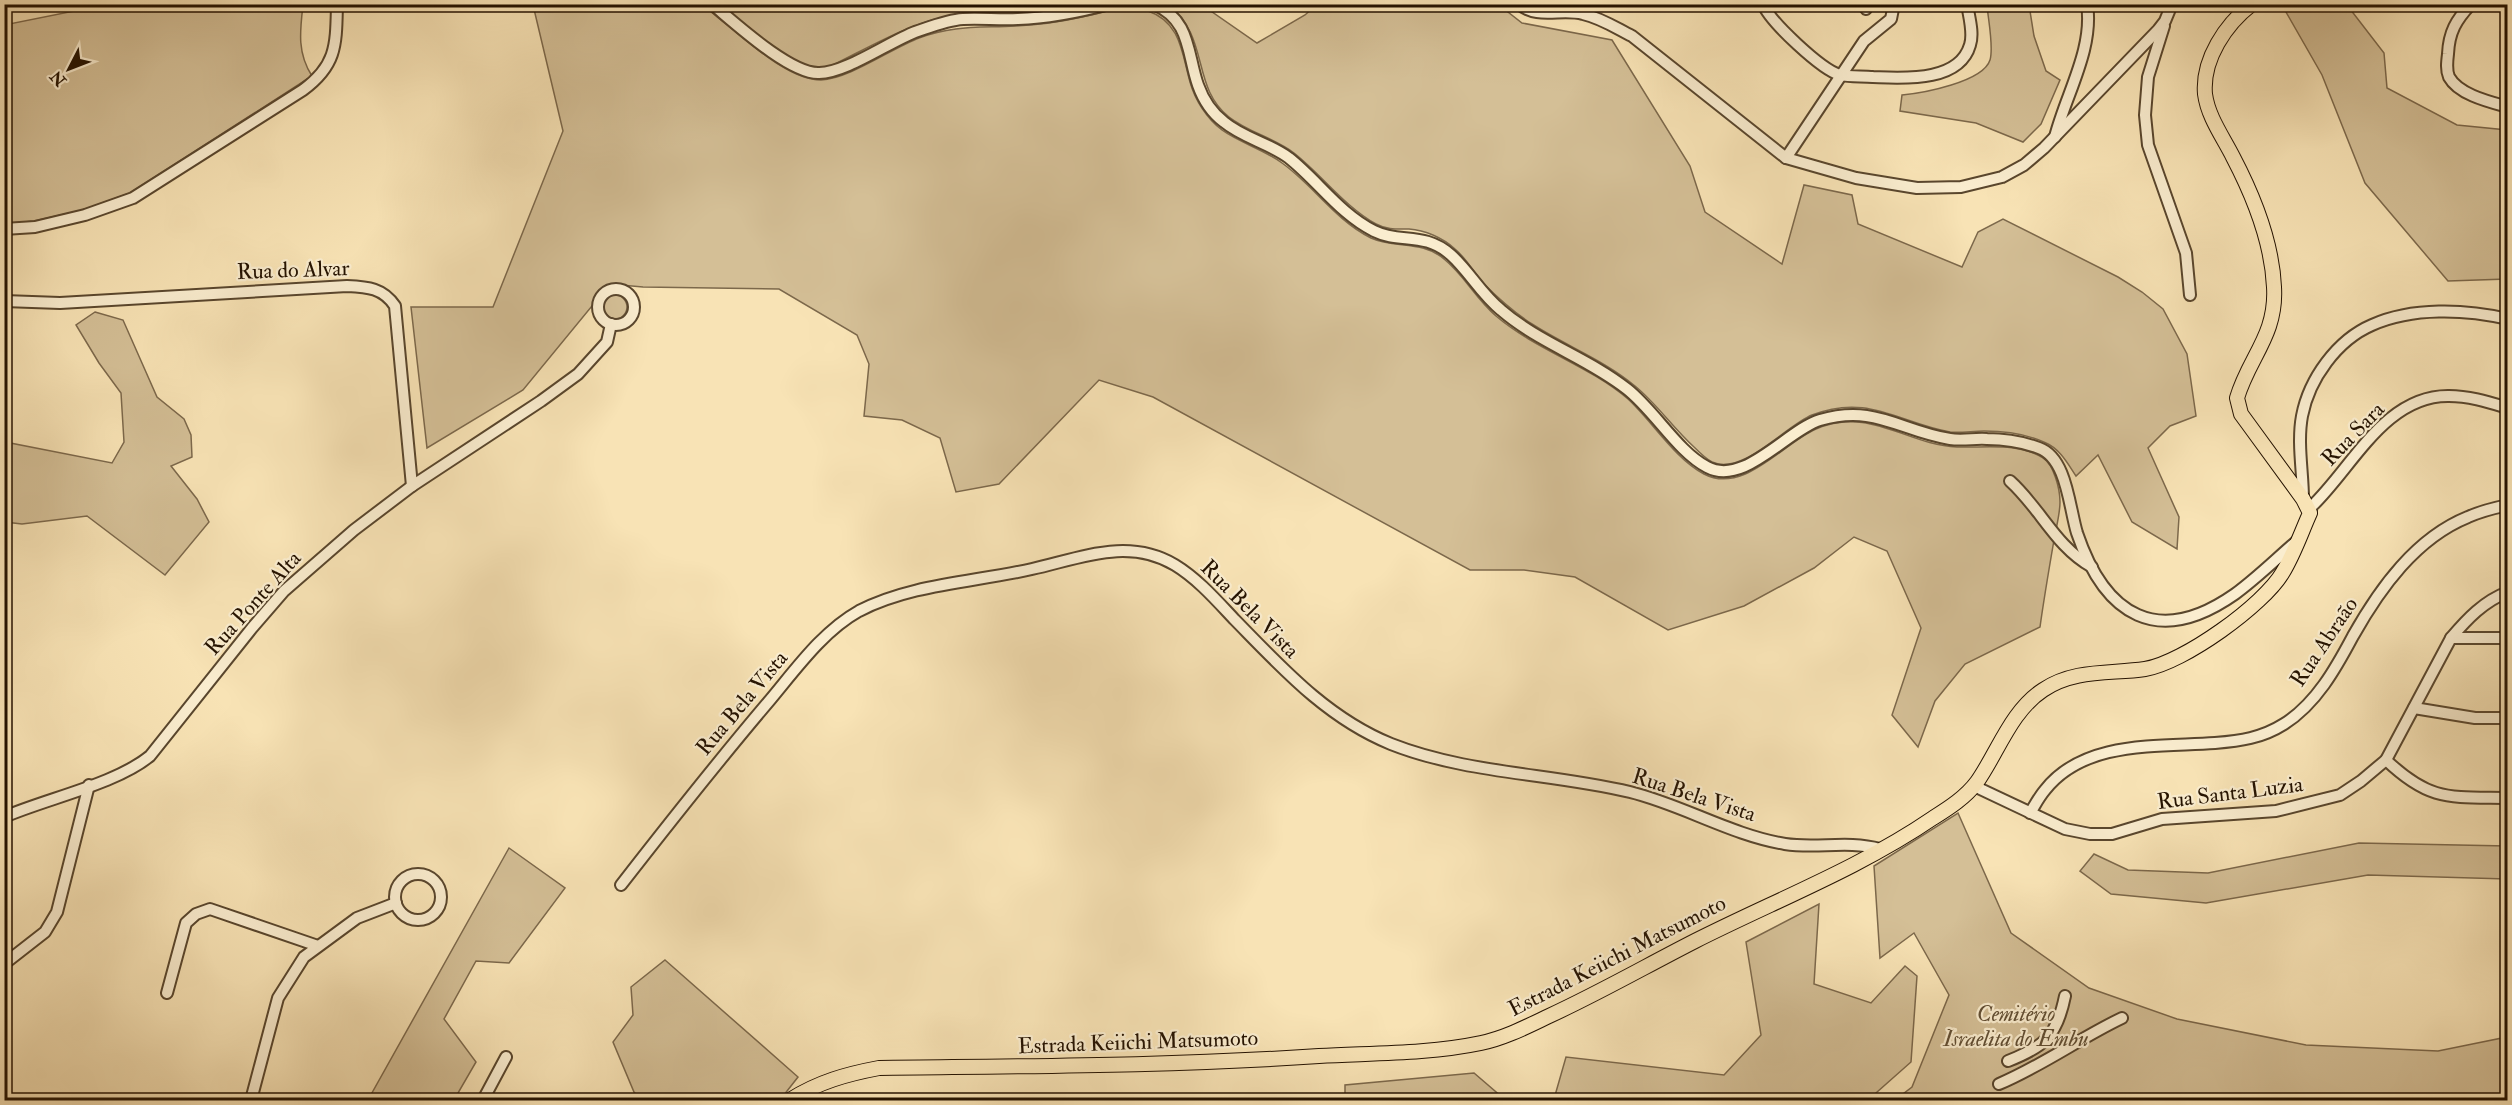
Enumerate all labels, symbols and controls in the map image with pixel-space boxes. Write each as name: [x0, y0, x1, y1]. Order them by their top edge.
north arrow: [39, 39, 99, 99]
text: N: [46, 66, 71, 91]
street label: Rua do Alvar: [236, 254, 351, 286]
street label: Rua Sara: [2315, 395, 2391, 472]
street label: Rua Ponte Alta: [199, 544, 308, 661]
street label: Rua Bela Vista: [1195, 554, 1306, 665]
street label: Rua Abraão: [2284, 592, 2364, 692]
street label: Rua Bela Vista: [690, 644, 795, 761]
street label: Rua Bela Vista: [1629, 762, 1760, 828]
street label: Rua Santa Luzia: [2155, 770, 2305, 816]
street label: Estrada Keiichi Matsumoto: [1503, 889, 1731, 1023]
park label: Cemitério Israelita do Embu: [1943, 1000, 2088, 1053]
street label: Estrada Keiichi Matsumoto: [1017, 1024, 1259, 1060]

